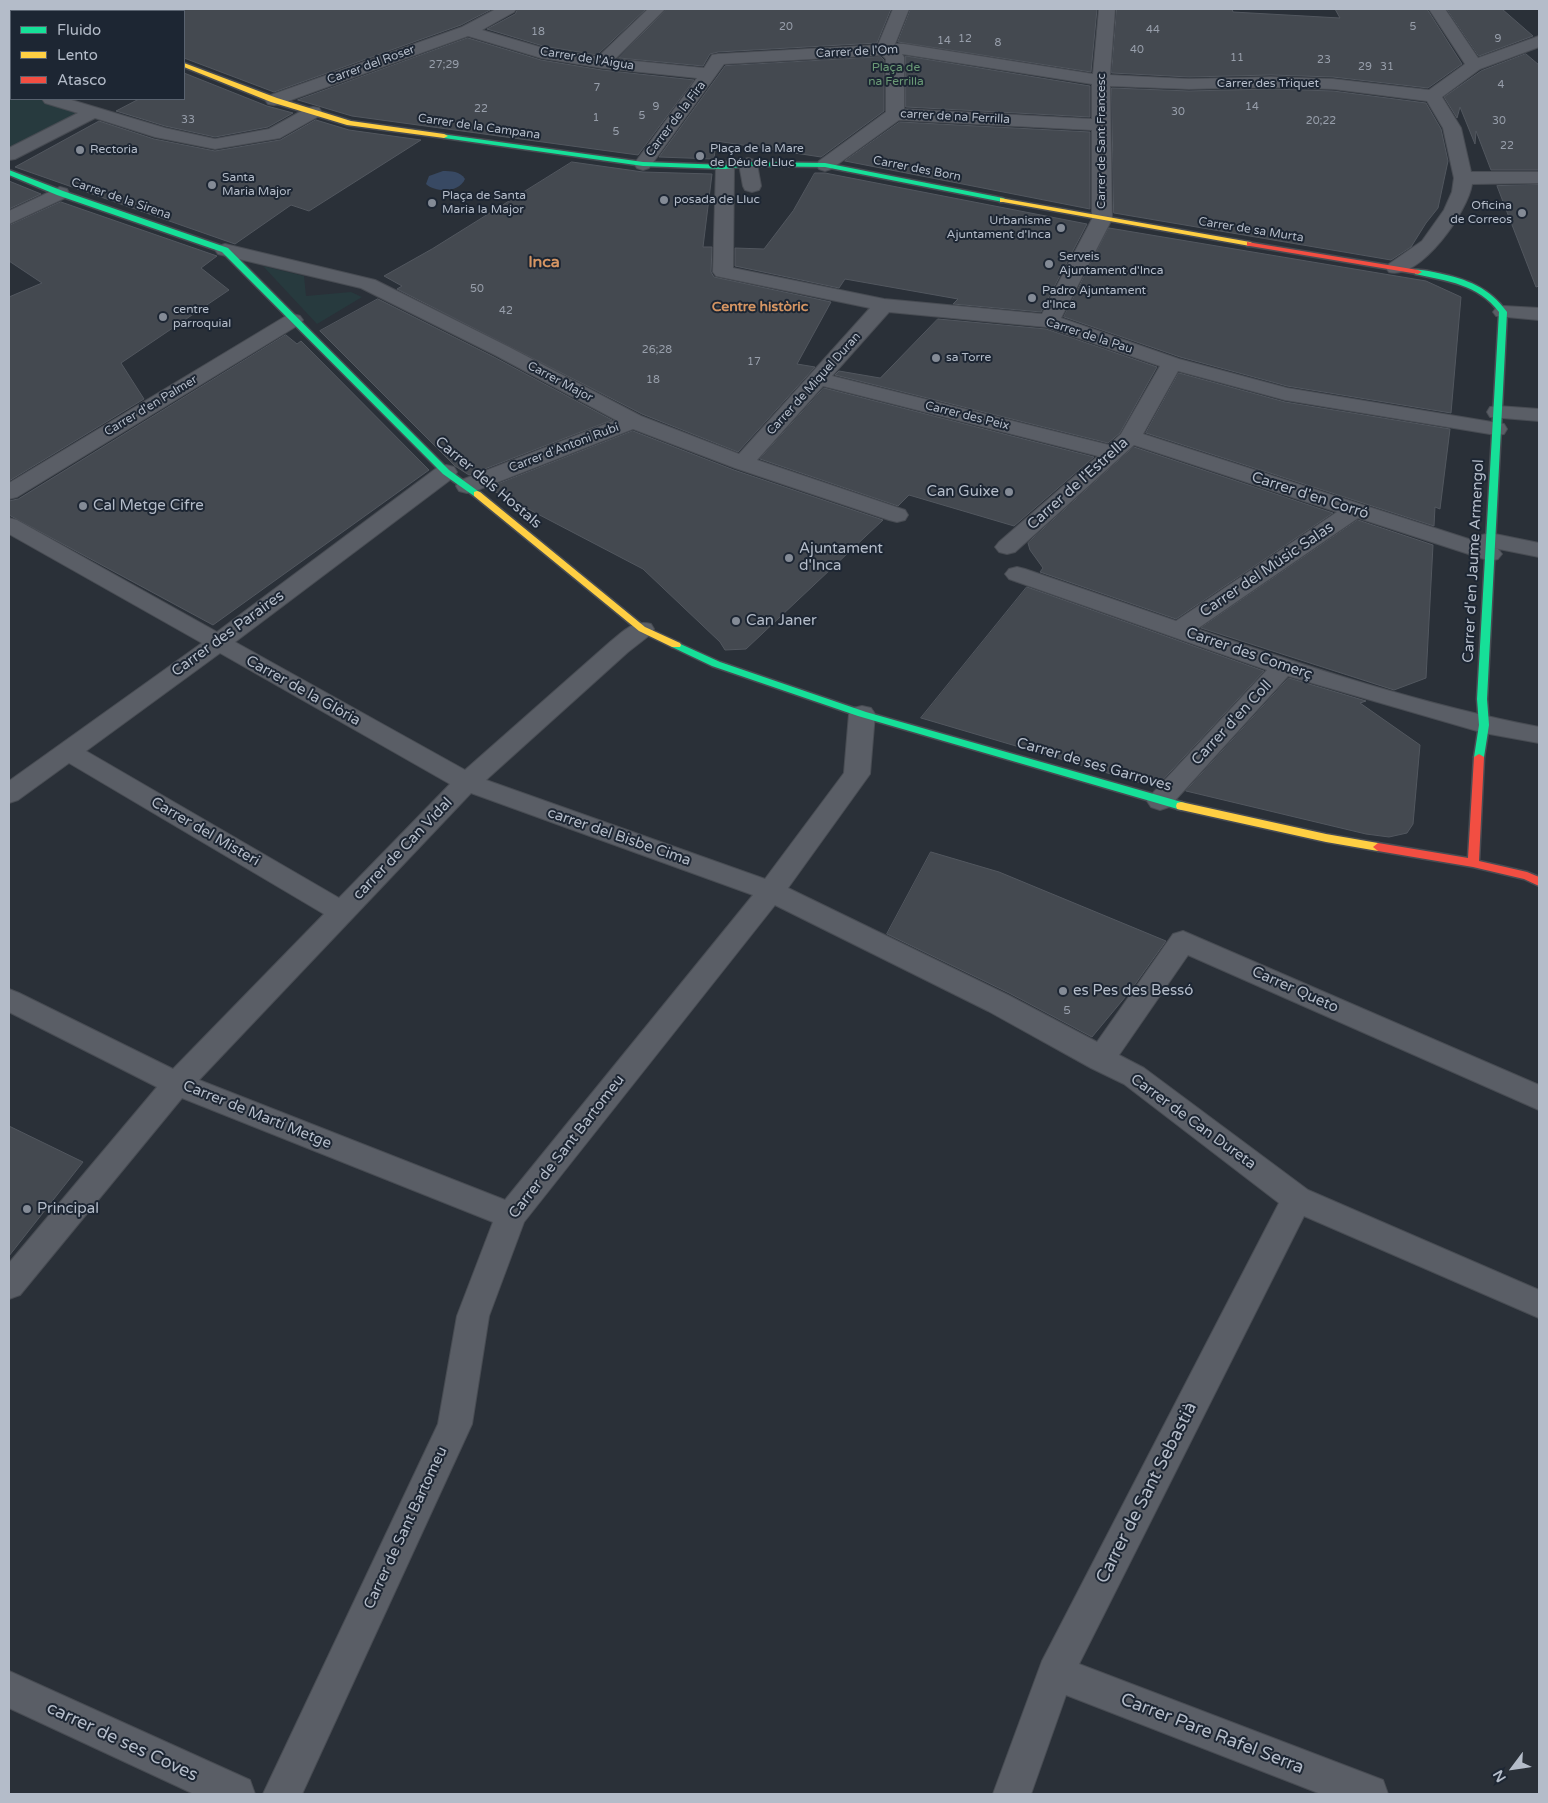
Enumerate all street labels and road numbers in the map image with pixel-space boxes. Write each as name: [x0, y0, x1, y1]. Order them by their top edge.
street label: Carrer del Roser: [325, 42, 417, 88]
street label: Carrer de l'Om: [815, 43, 899, 61]
street label: Carrer de l'Aigua: [539, 44, 635, 74]
street label: Carrer de Sant Francesc: [1095, 73, 1109, 209]
street label: Carrer des Triquet: [1217, 77, 1319, 91]
street label: Carrer de la Fira: [643, 79, 709, 159]
street label: carrer de na Ferrilla: [900, 107, 1010, 127]
street label: Carrer de la Campana: [417, 111, 541, 143]
street label: Carrer des Born: [872, 153, 962, 185]
street label: Carrer de la Sirena: [69, 175, 173, 223]
street label: Carrer de sa Murta: [1197, 215, 1305, 245]
street label: Carrer de la Pau: [1044, 315, 1134, 357]
street label: Carrer de Miquel Duran: [764, 330, 864, 438]
street label: Carrer Major: [525, 359, 595, 405]
street label: Carrer d'en Palmer: [102, 373, 200, 439]
street label: Carrer des Peix: [924, 399, 1010, 433]
street label: Carrer d'Antoni Rubí: [507, 420, 621, 476]
street label: Carrer dels Hostals: [431, 433, 545, 533]
street label: Carrer de l'Estrella: [1024, 434, 1132, 534]
street label: Carrer d'en Jaume Armengol: [1460, 459, 1488, 663]
street label: Carrer d'en Corró: [1249, 469, 1371, 523]
street label: Carrer del Músic Salas: [1197, 519, 1337, 621]
street label: Carrer des Paraires: [168, 587, 288, 681]
street label: Carrer des Comerç: [1183, 624, 1315, 684]
street label: Carrer de la Glòria: [243, 652, 363, 730]
street label: Carrer d'en Coll: [1188, 677, 1276, 769]
street label: Carrer de ses Garroves: [1014, 734, 1174, 796]
street label: Carrer del Misteri: [147, 794, 263, 870]
street label: carrer de Can Vidal: [350, 794, 456, 904]
street label: carrer del Bisbe Cima: [545, 804, 693, 870]
street label: Carrer Queto: [1249, 963, 1341, 1017]
street label: Carrer de Can Dureta: [1127, 1071, 1259, 1173]
street label: Carrer de Sant Bartomeu: [505, 1072, 629, 1222]
street label: Carrer de Martí Metge: [180, 1077, 334, 1153]
street label: Carrer de Sant Sebastià: [1092, 1399, 1202, 1587]
street label: Carrer de Sant Bartomeu: [360, 1444, 452, 1612]
street label: Carrer Pare Rafel Serra: [1117, 1689, 1307, 1779]
street label: carrer de ses Coves: [43, 1697, 201, 1787]

